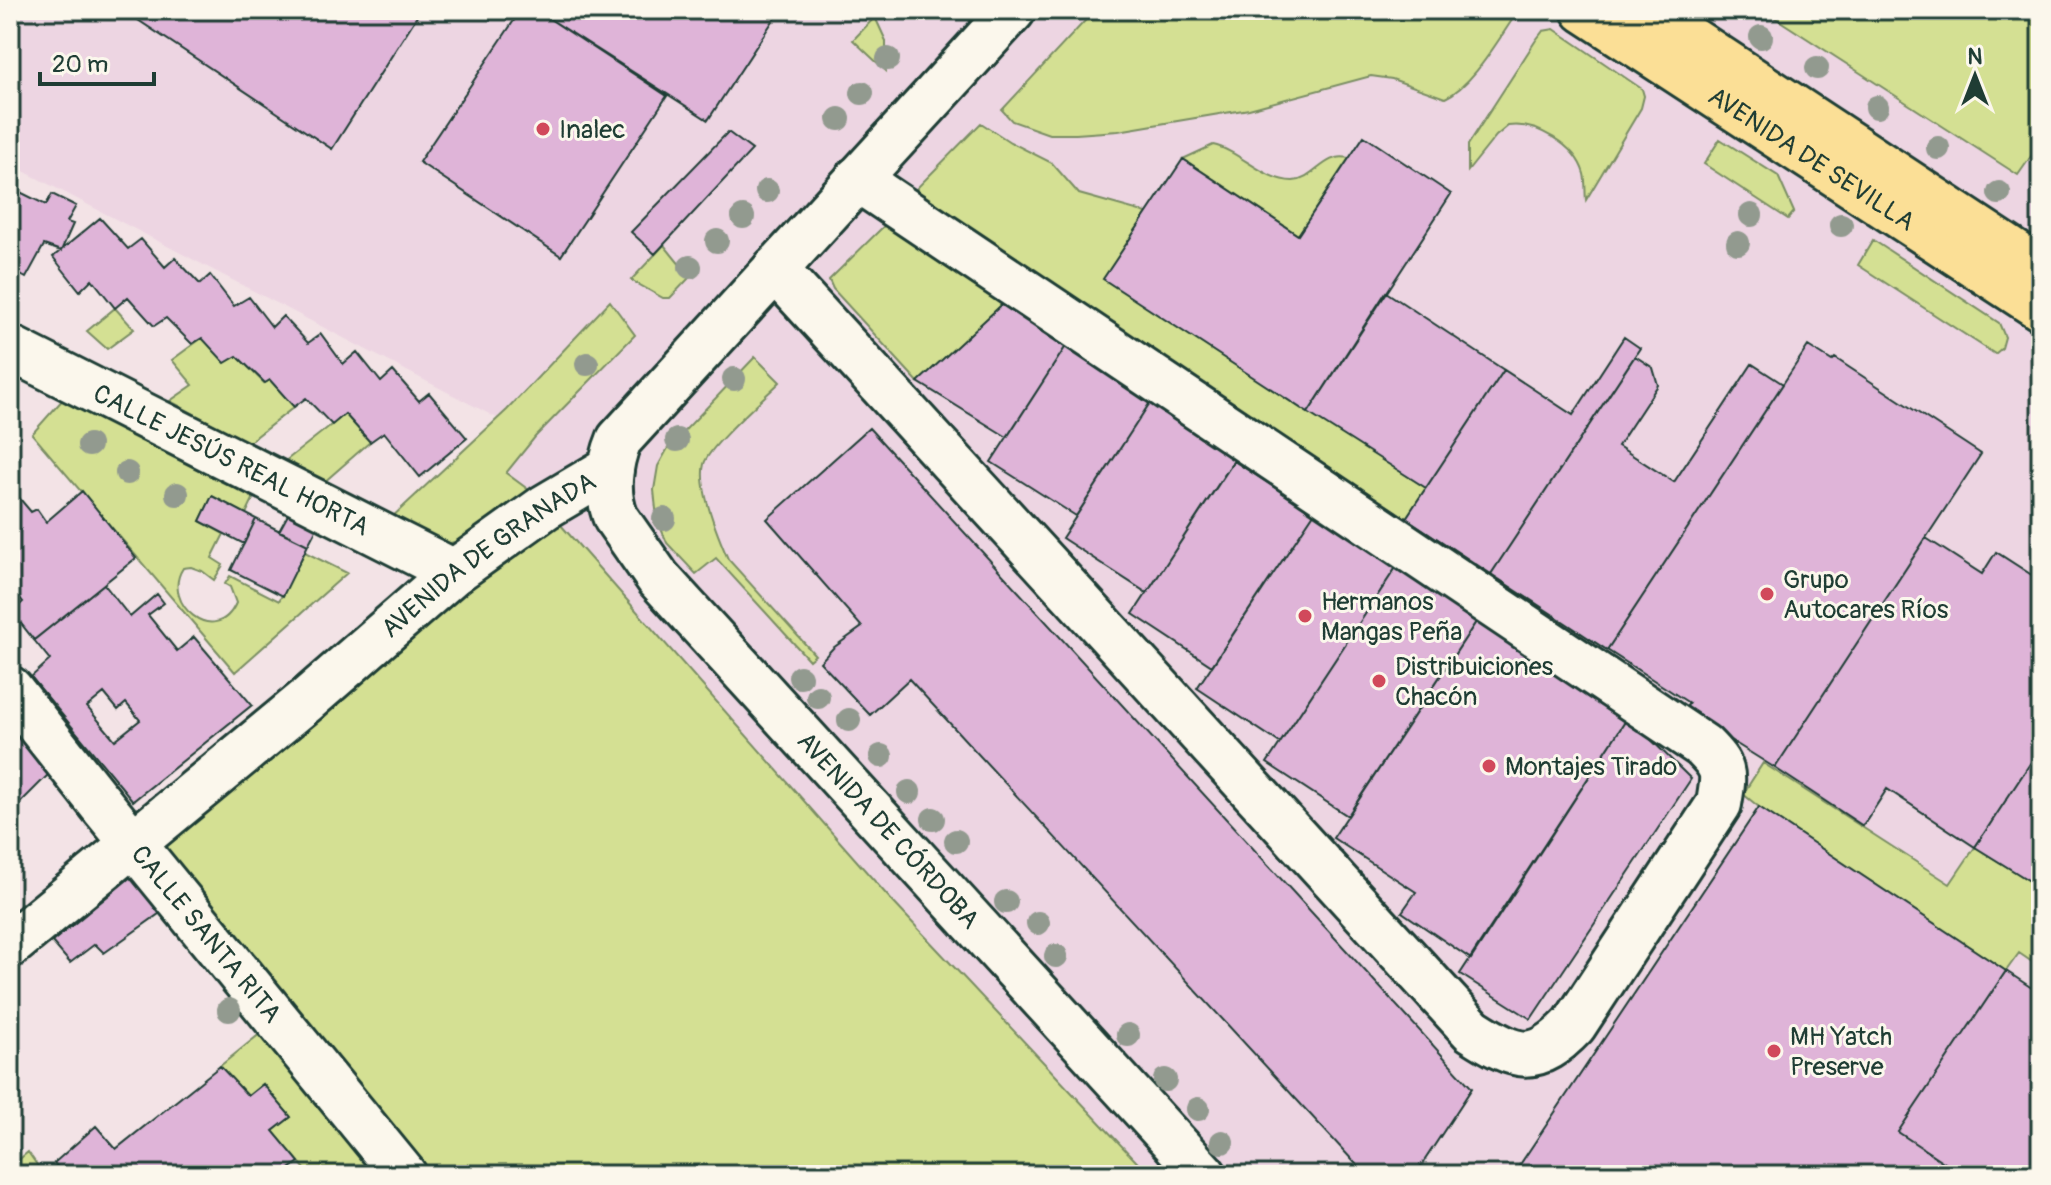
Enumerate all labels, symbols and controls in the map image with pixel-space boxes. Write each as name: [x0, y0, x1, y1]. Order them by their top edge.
scale bar: [40, 36, 154, 86]
north arrow: [1935, 36, 2015, 116]
text: N: [1968, 43, 1983, 71]
text: 20 m: [52, 50, 108, 79]
street label: AVENIDA DE SEVILLA: [1702, 80, 1921, 238]
place label: Inalec: [559, 114, 625, 146]
marker: Inalec: [534, 120, 552, 138]
street label: CALLE JESÚS REAL HORTA: [88, 378, 375, 544]
street label: AVENIDA DE GRANADA: [375, 466, 602, 645]
place label: Grupo Autocares Ríos: [1783, 564, 1949, 626]
marker: Grupo Autocares Ríos: [1758, 585, 1776, 603]
place label: Hermanos Mangas Peña: [1321, 586, 1462, 648]
marker: Hermanos Mangas Peña: [1296, 607, 1314, 625]
place label: Distribuiciones Chacón: [1395, 651, 1553, 713]
marker: Distribuiciones Chacón: [1370, 672, 1388, 690]
street label: AVENIDA DE CÓRDOBA: [790, 726, 986, 936]
place label: Montajes Tirado: [1505, 751, 1677, 783]
marker: Montajes Tirado: [1480, 757, 1498, 775]
street label: CALLE SANTA RITA: [124, 839, 288, 1030]
place label: MH Yatch Preserve: [1790, 1021, 1892, 1083]
marker: MH Yatch Preserve: [1765, 1042, 1783, 1060]

